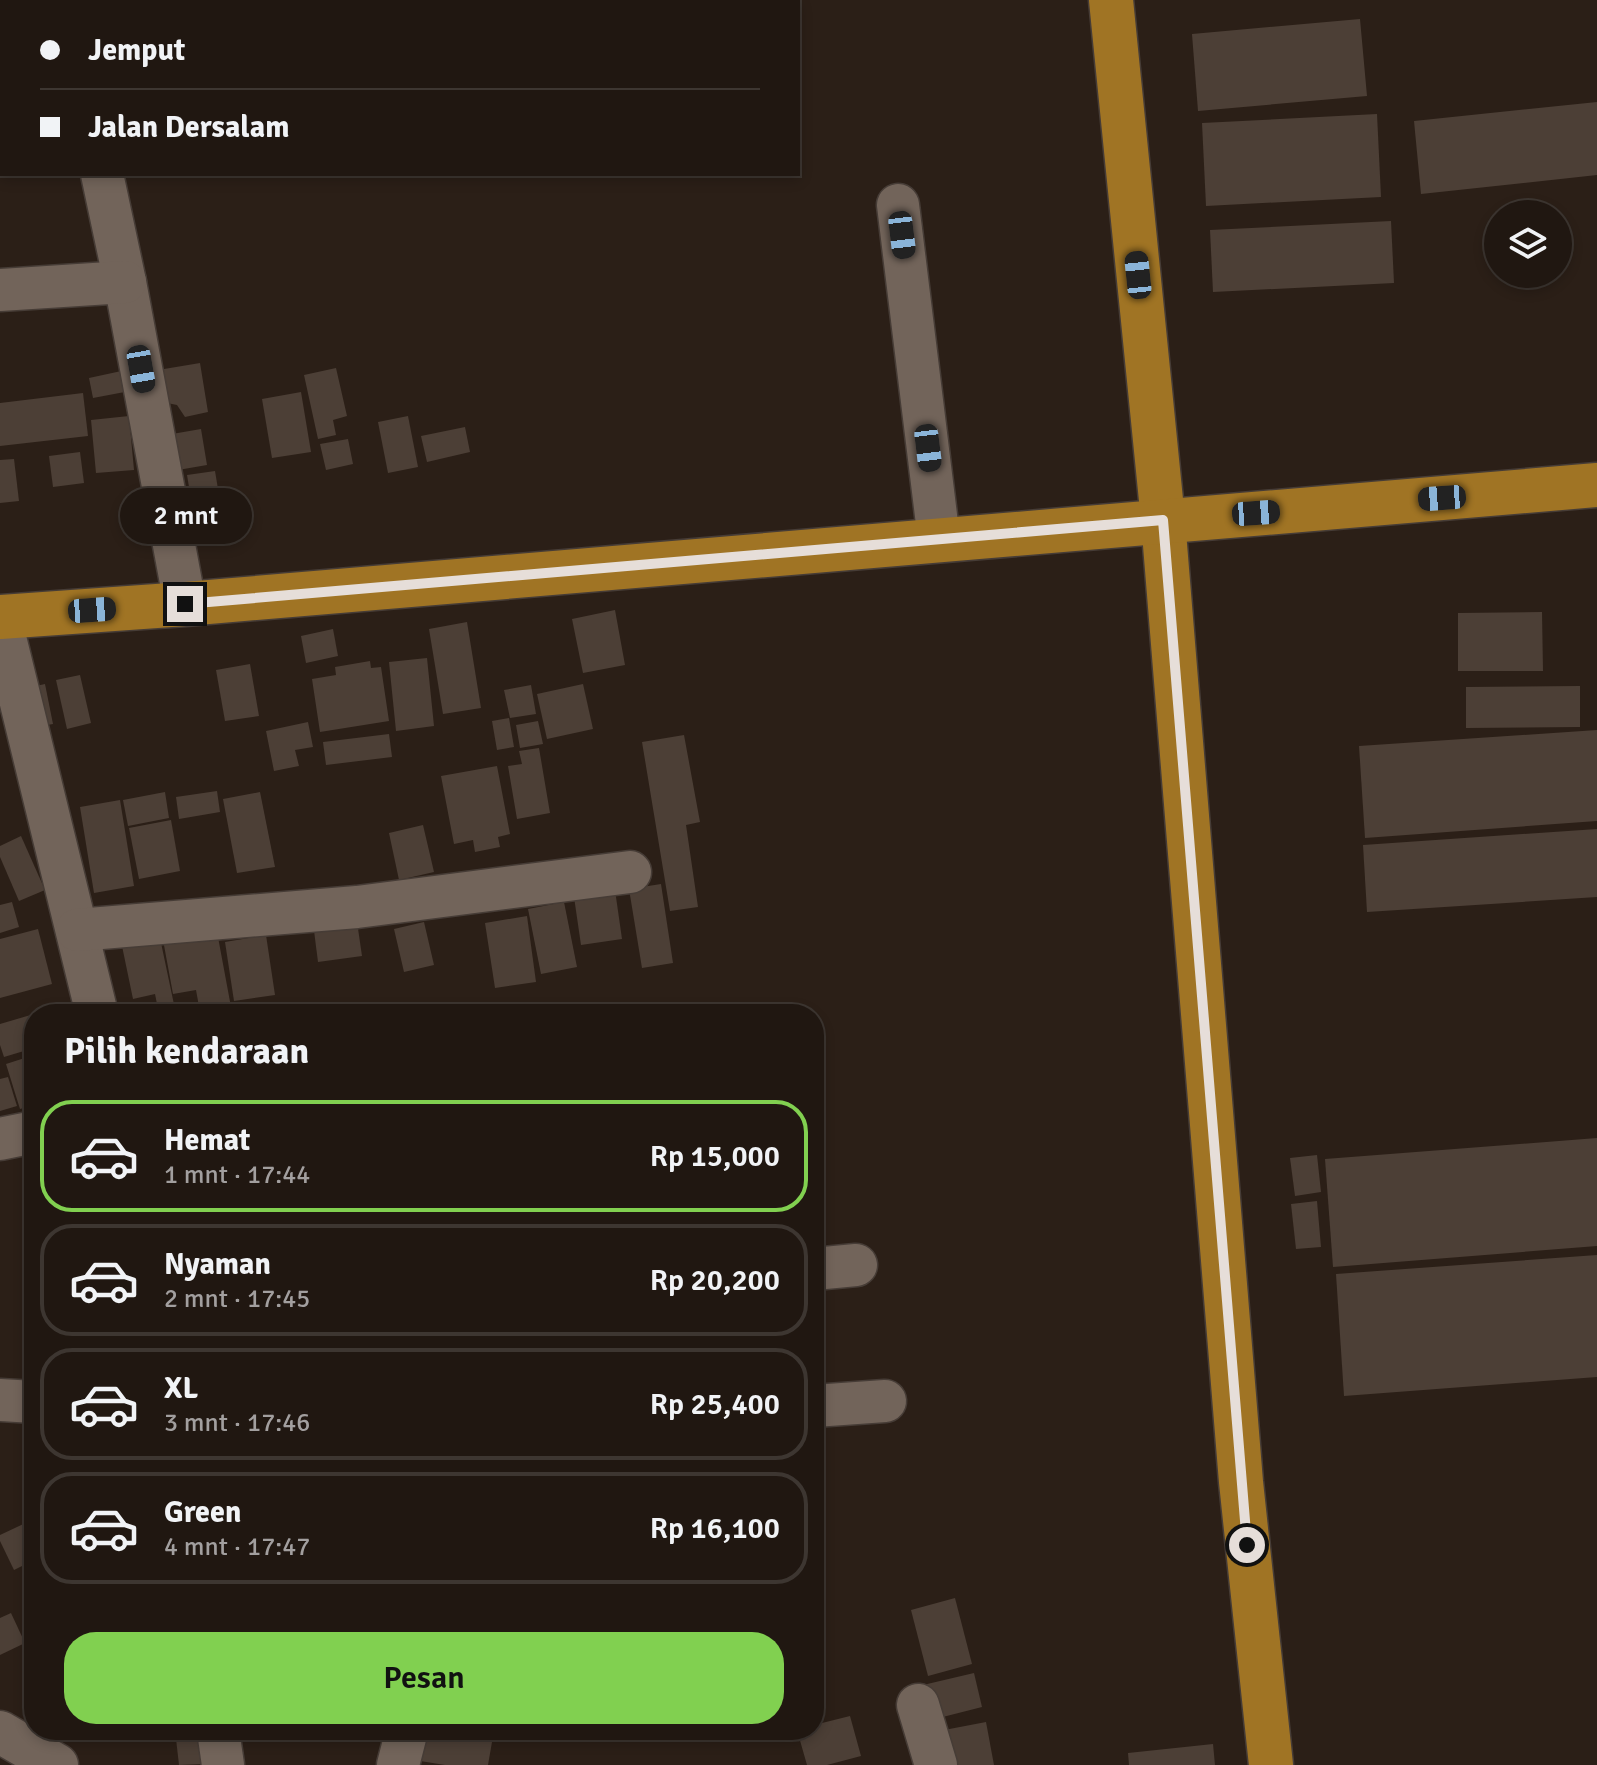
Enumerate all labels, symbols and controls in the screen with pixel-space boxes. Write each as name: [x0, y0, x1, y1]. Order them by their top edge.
text: Jemput: [88, 32, 185, 69]
text: Jalan Dersalam: [88, 109, 289, 146]
map controls: [1484, 200, 1572, 288]
button: layers: [1484, 200, 1572, 288]
car: [887, 210, 917, 260]
car: [1124, 250, 1152, 300]
car: [125, 343, 157, 395]
car: [913, 423, 943, 473]
car: [1417, 484, 1467, 512]
callout: 2 mnt: [119, 488, 251, 544]
car: [1231, 499, 1281, 527]
text: 2 mnt: [154, 500, 218, 532]
route end: [167, 586, 203, 622]
car: [67, 596, 117, 624]
text: Pilih kendaraan: [64, 1029, 309, 1074]
icon: car: [68, 1120, 140, 1192]
text: Hemat: [164, 1122, 250, 1159]
text: Rp 15,000: [650, 1138, 780, 1175]
text: 1 mnt · 17:44: [164, 1159, 310, 1191]
icon: car: [68, 1244, 140, 1316]
text: Nyaman: [164, 1246, 271, 1283]
text: Rp 20,200: [650, 1262, 780, 1299]
text: 2 mnt · 17:45: [164, 1283, 310, 1315]
icon: car: [68, 1368, 140, 1440]
text: XL: [164, 1370, 198, 1407]
text: Rp 25,400: [650, 1386, 780, 1423]
text: 3 mnt · 17:46: [164, 1407, 310, 1439]
icon: car: [68, 1492, 140, 1564]
text: Green: [164, 1494, 241, 1531]
text: Rp 16,100: [650, 1510, 780, 1547]
route start: [1229, 1527, 1265, 1563]
text: 4 mnt · 17:47: [164, 1531, 310, 1563]
button: Pesan: [64, 1632, 784, 1724]

